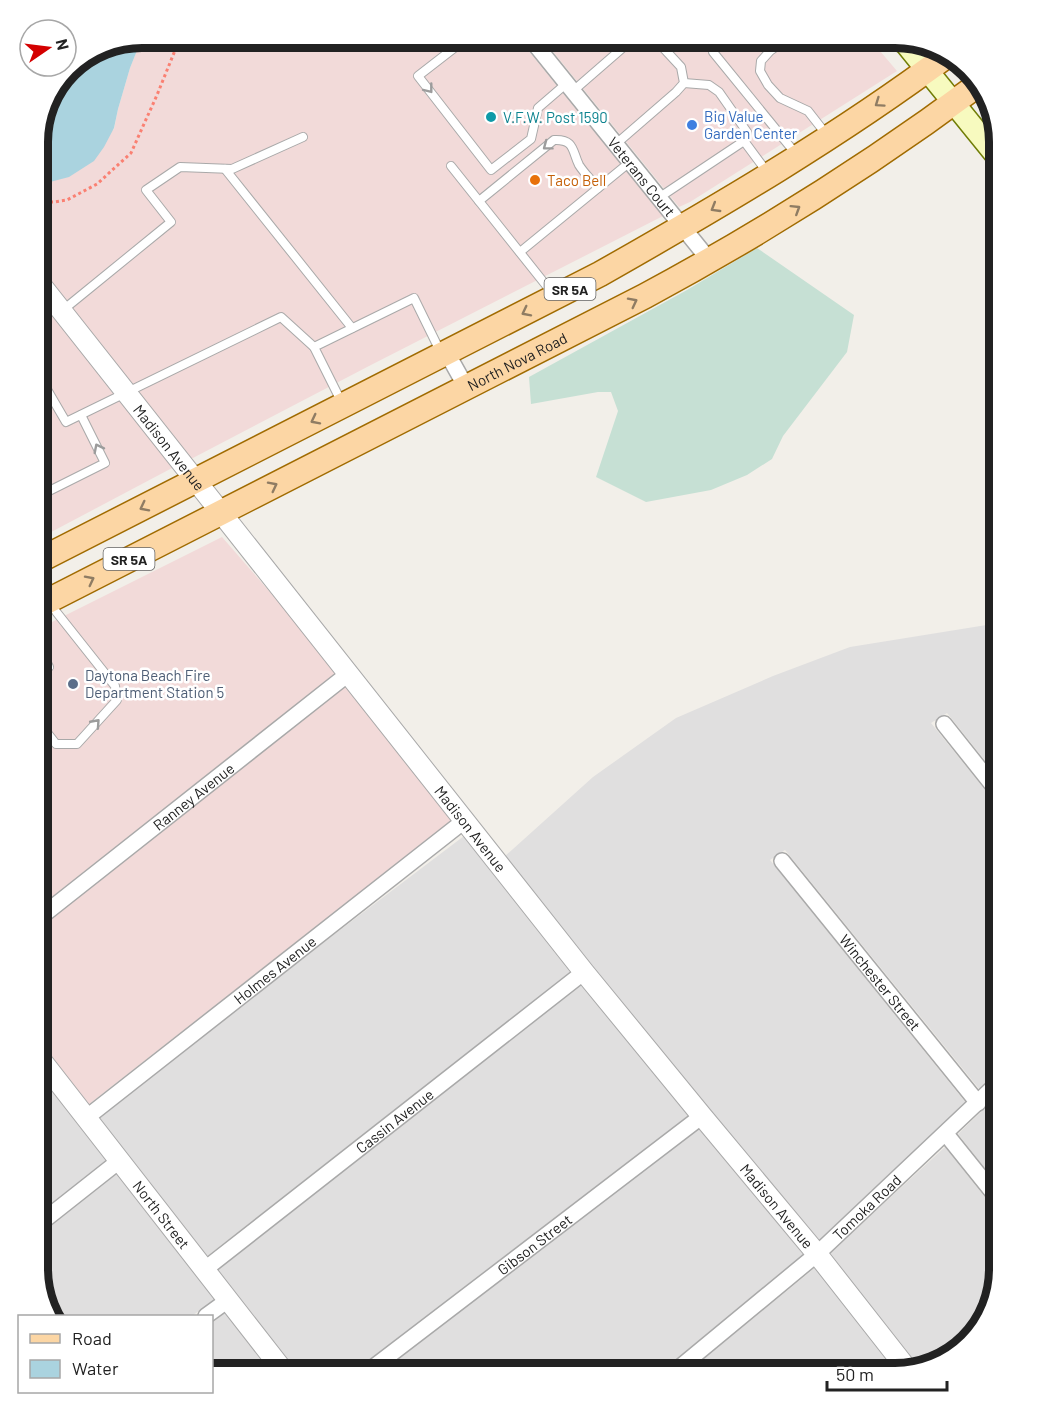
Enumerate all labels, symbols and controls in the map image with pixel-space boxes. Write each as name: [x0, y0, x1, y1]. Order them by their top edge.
north arrow: [18, 18, 78, 78]
text: N: [53, 37, 74, 52]
one-way arrow: [421, 83, 432, 94]
one-way arrow: [875, 96, 886, 107]
place label: Big Value Garden Center: [704, 107, 798, 142]
place label: V.F.W. Post 1590: [503, 108, 608, 126]
marker: V.F.W. Post 1590: [484, 110, 498, 124]
marker: Big Value Garden Center: [685, 118, 699, 132]
street label: Veterans Court: [604, 133, 679, 220]
one-way arrow: [543, 139, 554, 150]
place label: Taco Bell: [547, 171, 606, 189]
marker: Taco Bell: [528, 173, 542, 187]
one-way arrow: [711, 201, 721, 213]
one-way arrow: [790, 205, 801, 216]
road number: SR 5A: [544, 278, 596, 300]
one-way arrow: [627, 298, 638, 310]
one-way arrow: [521, 304, 532, 316]
street label: North Nova Road: [464, 328, 570, 394]
street label: Madison Avenue: [130, 401, 209, 494]
one-way arrow: [310, 413, 321, 424]
one-way arrow: [94, 444, 105, 454]
one-way arrow: [266, 482, 277, 493]
one-way arrow: [140, 500, 150, 511]
road number: SR 5A: [104, 548, 154, 570]
one-way arrow: [83, 575, 94, 587]
place label: Daytona Beach Fire Department Station 5: [85, 666, 224, 701]
marker: Daytona Beach Fire Department Station 5: [66, 677, 80, 691]
one-way arrow: [89, 719, 100, 730]
street label: Ranney Avenue: [149, 759, 238, 834]
street label: Madison Avenue: [431, 782, 510, 875]
street label: Winchester Street: [836, 930, 924, 1034]
street label: Holmes Avenue: [230, 932, 319, 1008]
street label: Cassin Avenue: [352, 1085, 437, 1157]
street label: Madison Avenue: [737, 1160, 817, 1252]
street label: Tomoka Road: [829, 1171, 905, 1244]
street label: North Street: [129, 1177, 194, 1252]
street label: Gibson Street: [494, 1210, 575, 1278]
legend: [18, 1315, 213, 1393]
text: Road: [72, 1327, 112, 1349]
scale bar: [827, 1354, 947, 1392]
text: Water: [72, 1357, 119, 1379]
text: 50 m: [836, 1363, 874, 1385]

